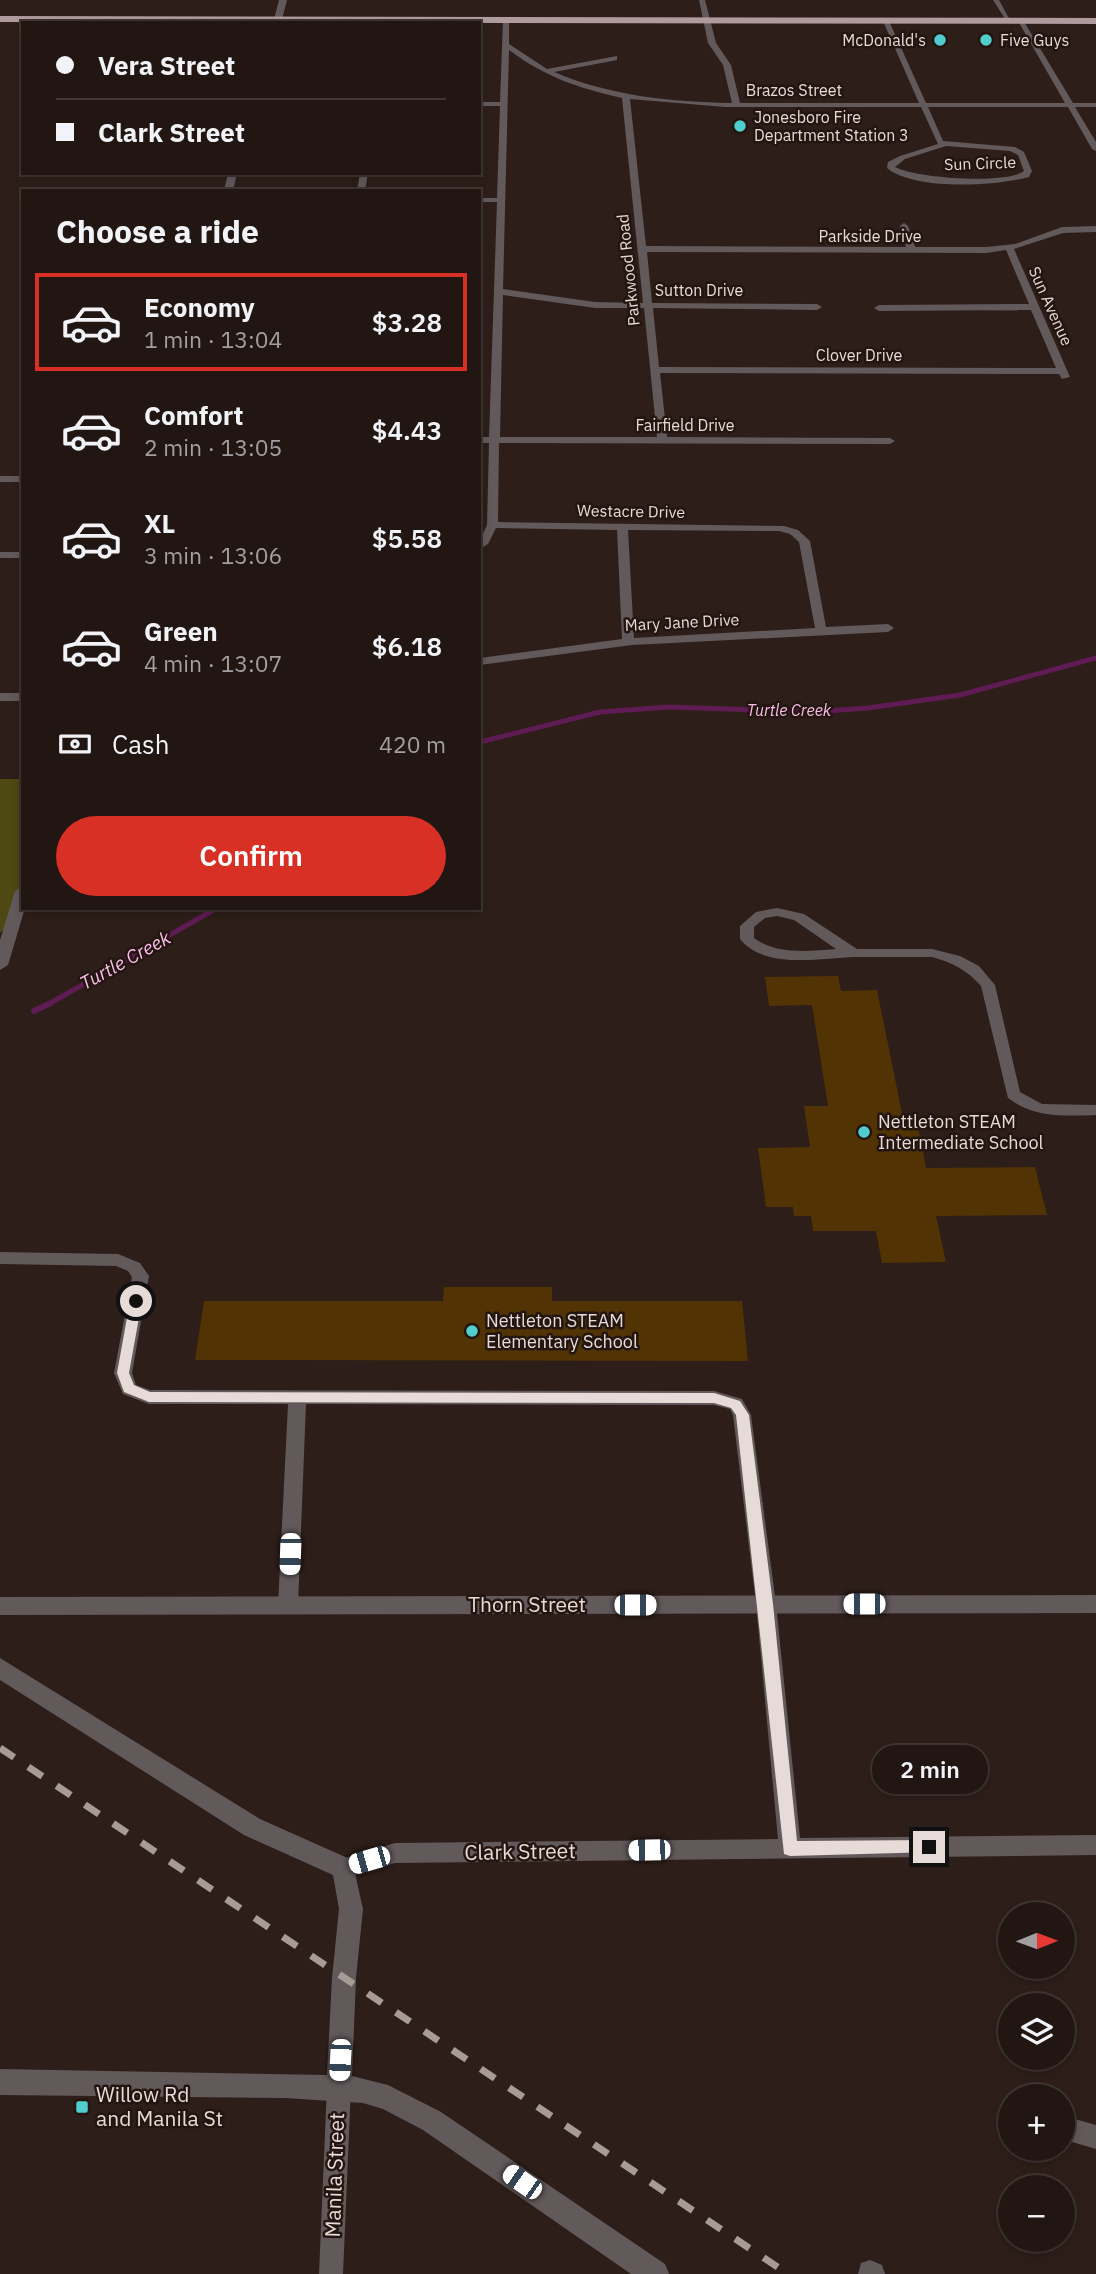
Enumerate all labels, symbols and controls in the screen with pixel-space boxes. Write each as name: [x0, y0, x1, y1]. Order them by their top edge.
place label: McDonald's: [842, 30, 926, 50]
place label: Five Guys: [1000, 30, 1069, 50]
marker: McDonald's: [932, 32, 948, 48]
marker: Five Guys: [978, 32, 994, 48]
text: Vera Street: [98, 48, 235, 82]
street label: Brazos Street: [746, 80, 842, 100]
place label: Jonesboro Fire Department Station 3: [754, 107, 909, 145]
text: Clark Street: [98, 115, 245, 149]
marker: Jonesboro Fire Department Station 3: [732, 118, 748, 134]
street label: Sun Circle: [944, 152, 1017, 174]
text: Choose a ride: [56, 210, 259, 252]
street label: Parkwood Road: [612, 213, 644, 327]
street label: Parkside Drive: [819, 226, 922, 246]
street label: Sun Avenue: [1025, 263, 1077, 349]
street label: Sutton Drive: [655, 280, 743, 300]
text: Economy: [144, 290, 255, 324]
icon: car: [60, 291, 123, 354]
text: $3.28: [372, 305, 442, 339]
text: 1 min · 13:04: [144, 324, 282, 354]
street label: Clover Drive: [816, 345, 902, 365]
text: Comfort: [144, 398, 243, 432]
icon: car: [60, 399, 123, 462]
text: $4.43: [372, 413, 442, 447]
street label: Fairfield Drive: [635, 415, 735, 435]
text: 2 min · 13:05: [144, 432, 282, 462]
street label: Westacre Drive: [577, 500, 685, 522]
text: XL: [144, 506, 175, 540]
icon: car: [60, 507, 123, 570]
text: $5.58: [372, 521, 442, 555]
text: 3 min · 13:06: [144, 540, 282, 570]
street label: Mary Jane Drive: [624, 609, 740, 635]
text: Green: [144, 614, 218, 648]
icon: car: [60, 615, 123, 678]
text: $6.18: [372, 629, 442, 663]
text: 4 min · 13:07: [144, 648, 282, 678]
water label: Turtle Creek: [747, 700, 832, 720]
icon: cash: [56, 725, 94, 763]
text: Cash: [112, 727, 169, 761]
text: 420 m: [379, 729, 446, 759]
button: Confirm: [56, 816, 446, 896]
water label: Turtle Creek: [75, 925, 176, 995]
place label: Nettleton STEAM Intermediate School: [878, 1110, 1044, 1154]
marker: Nettleton STEAM Intermediate School: [856, 1124, 872, 1140]
route start: [120, 1285, 152, 1317]
place label: Nettleton STEAM Elementary School: [486, 1309, 638, 1353]
marker: Nettleton STEAM Elementary School: [464, 1323, 480, 1339]
car: [279, 1533, 302, 1575]
street label: Thorn Street: [468, 1590, 586, 1618]
car: [844, 1594, 886, 1615]
car: [615, 1595, 657, 1616]
callout: 2 min: [871, 1745, 987, 1794]
text: 2 min: [900, 1754, 960, 1784]
route end: [913, 1831, 945, 1863]
street label: Clark Street: [464, 1836, 576, 1866]
car: [628, 1839, 671, 1861]
car: [346, 1844, 393, 1876]
north arrow: [998, 1902, 1074, 1979]
map controls: [998, 1902, 1075, 2252]
button: layers: [998, 1993, 1075, 2070]
car: [329, 2038, 352, 2082]
place label: Willow Rd and Manila St: [96, 2080, 223, 2132]
button: +: [998, 2084, 1075, 2161]
marker: Willow Rd and Manila St: [74, 2099, 90, 2115]
street label: Manila Street: [318, 2112, 350, 2238]
car: [499, 2161, 546, 2203]
button: −: [998, 2175, 1075, 2252]

